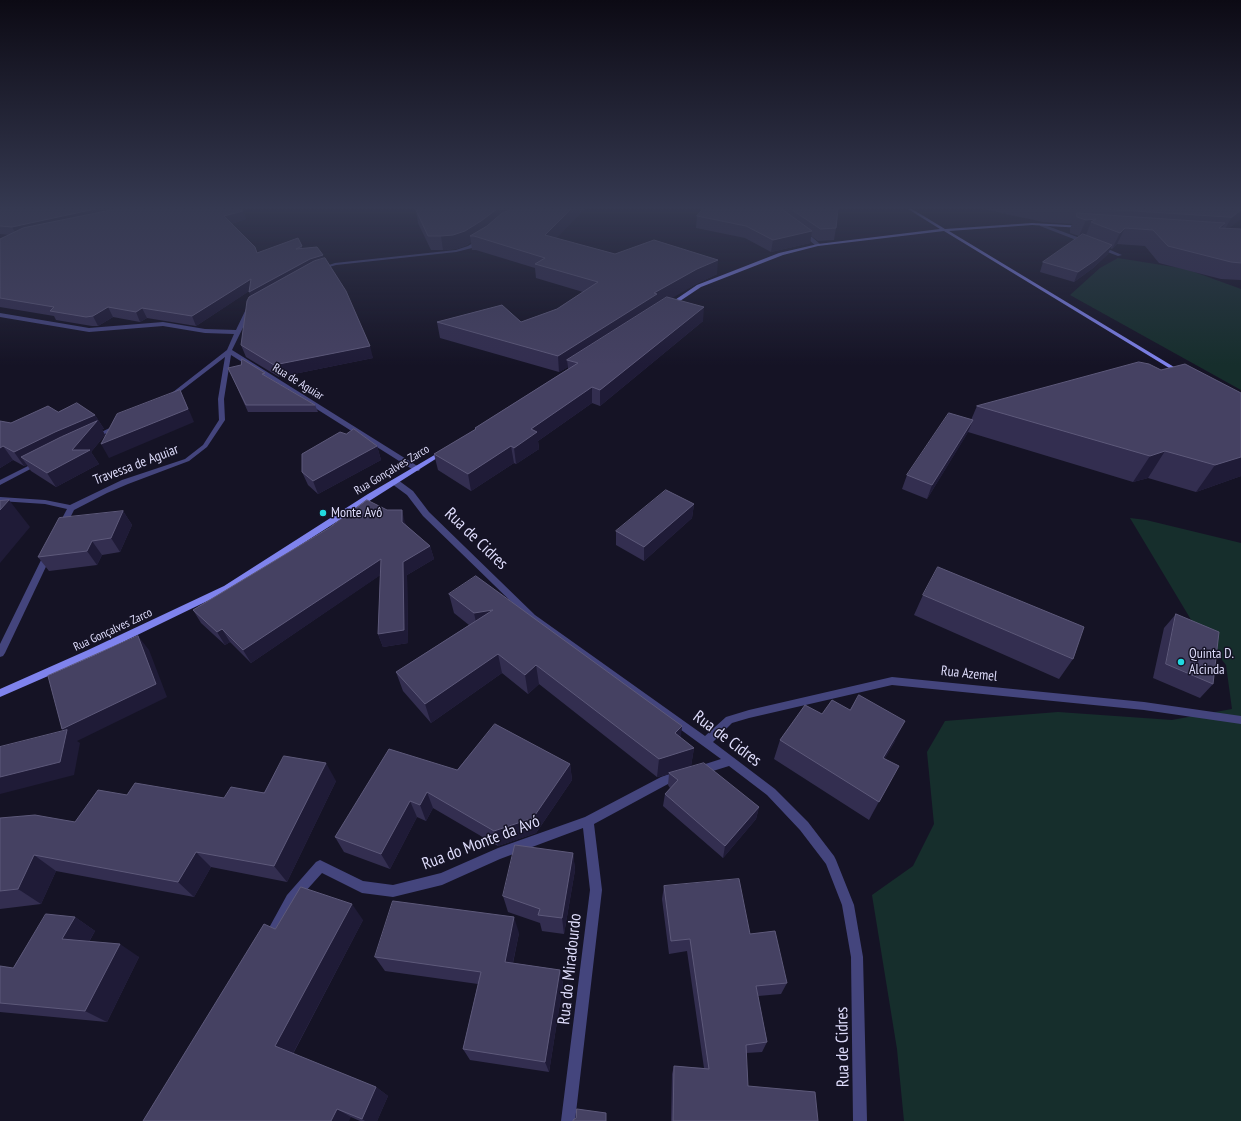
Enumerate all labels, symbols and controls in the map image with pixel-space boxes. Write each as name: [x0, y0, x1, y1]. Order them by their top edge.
street label: Rua de Aguiar: [270, 361, 326, 403]
street label: Travessa de Aguiar: [91, 441, 181, 489]
street label: Rua Gonçalves Zarco: [352, 442, 432, 498]
street label: Rua de Cidres: [440, 504, 512, 574]
place label: Monte Avô: [331, 505, 382, 521]
marker: Monte Avô: [318, 508, 328, 518]
street label: Rua Gonçalves Zarco: [71, 605, 155, 655]
place label: Quinta D. Alcinda: [1189, 646, 1234, 678]
marker: Quinta D. Alcinda: [1176, 657, 1186, 667]
street label: Rua Azemel: [940, 663, 998, 685]
street label: Rua de Cidres: [689, 707, 765, 771]
street label: Rua do Monte da Avó: [419, 811, 543, 875]
street label: Rua do Miradourdo: [554, 912, 586, 1026]
street label: Rua de Cidres: [832, 1007, 854, 1087]

